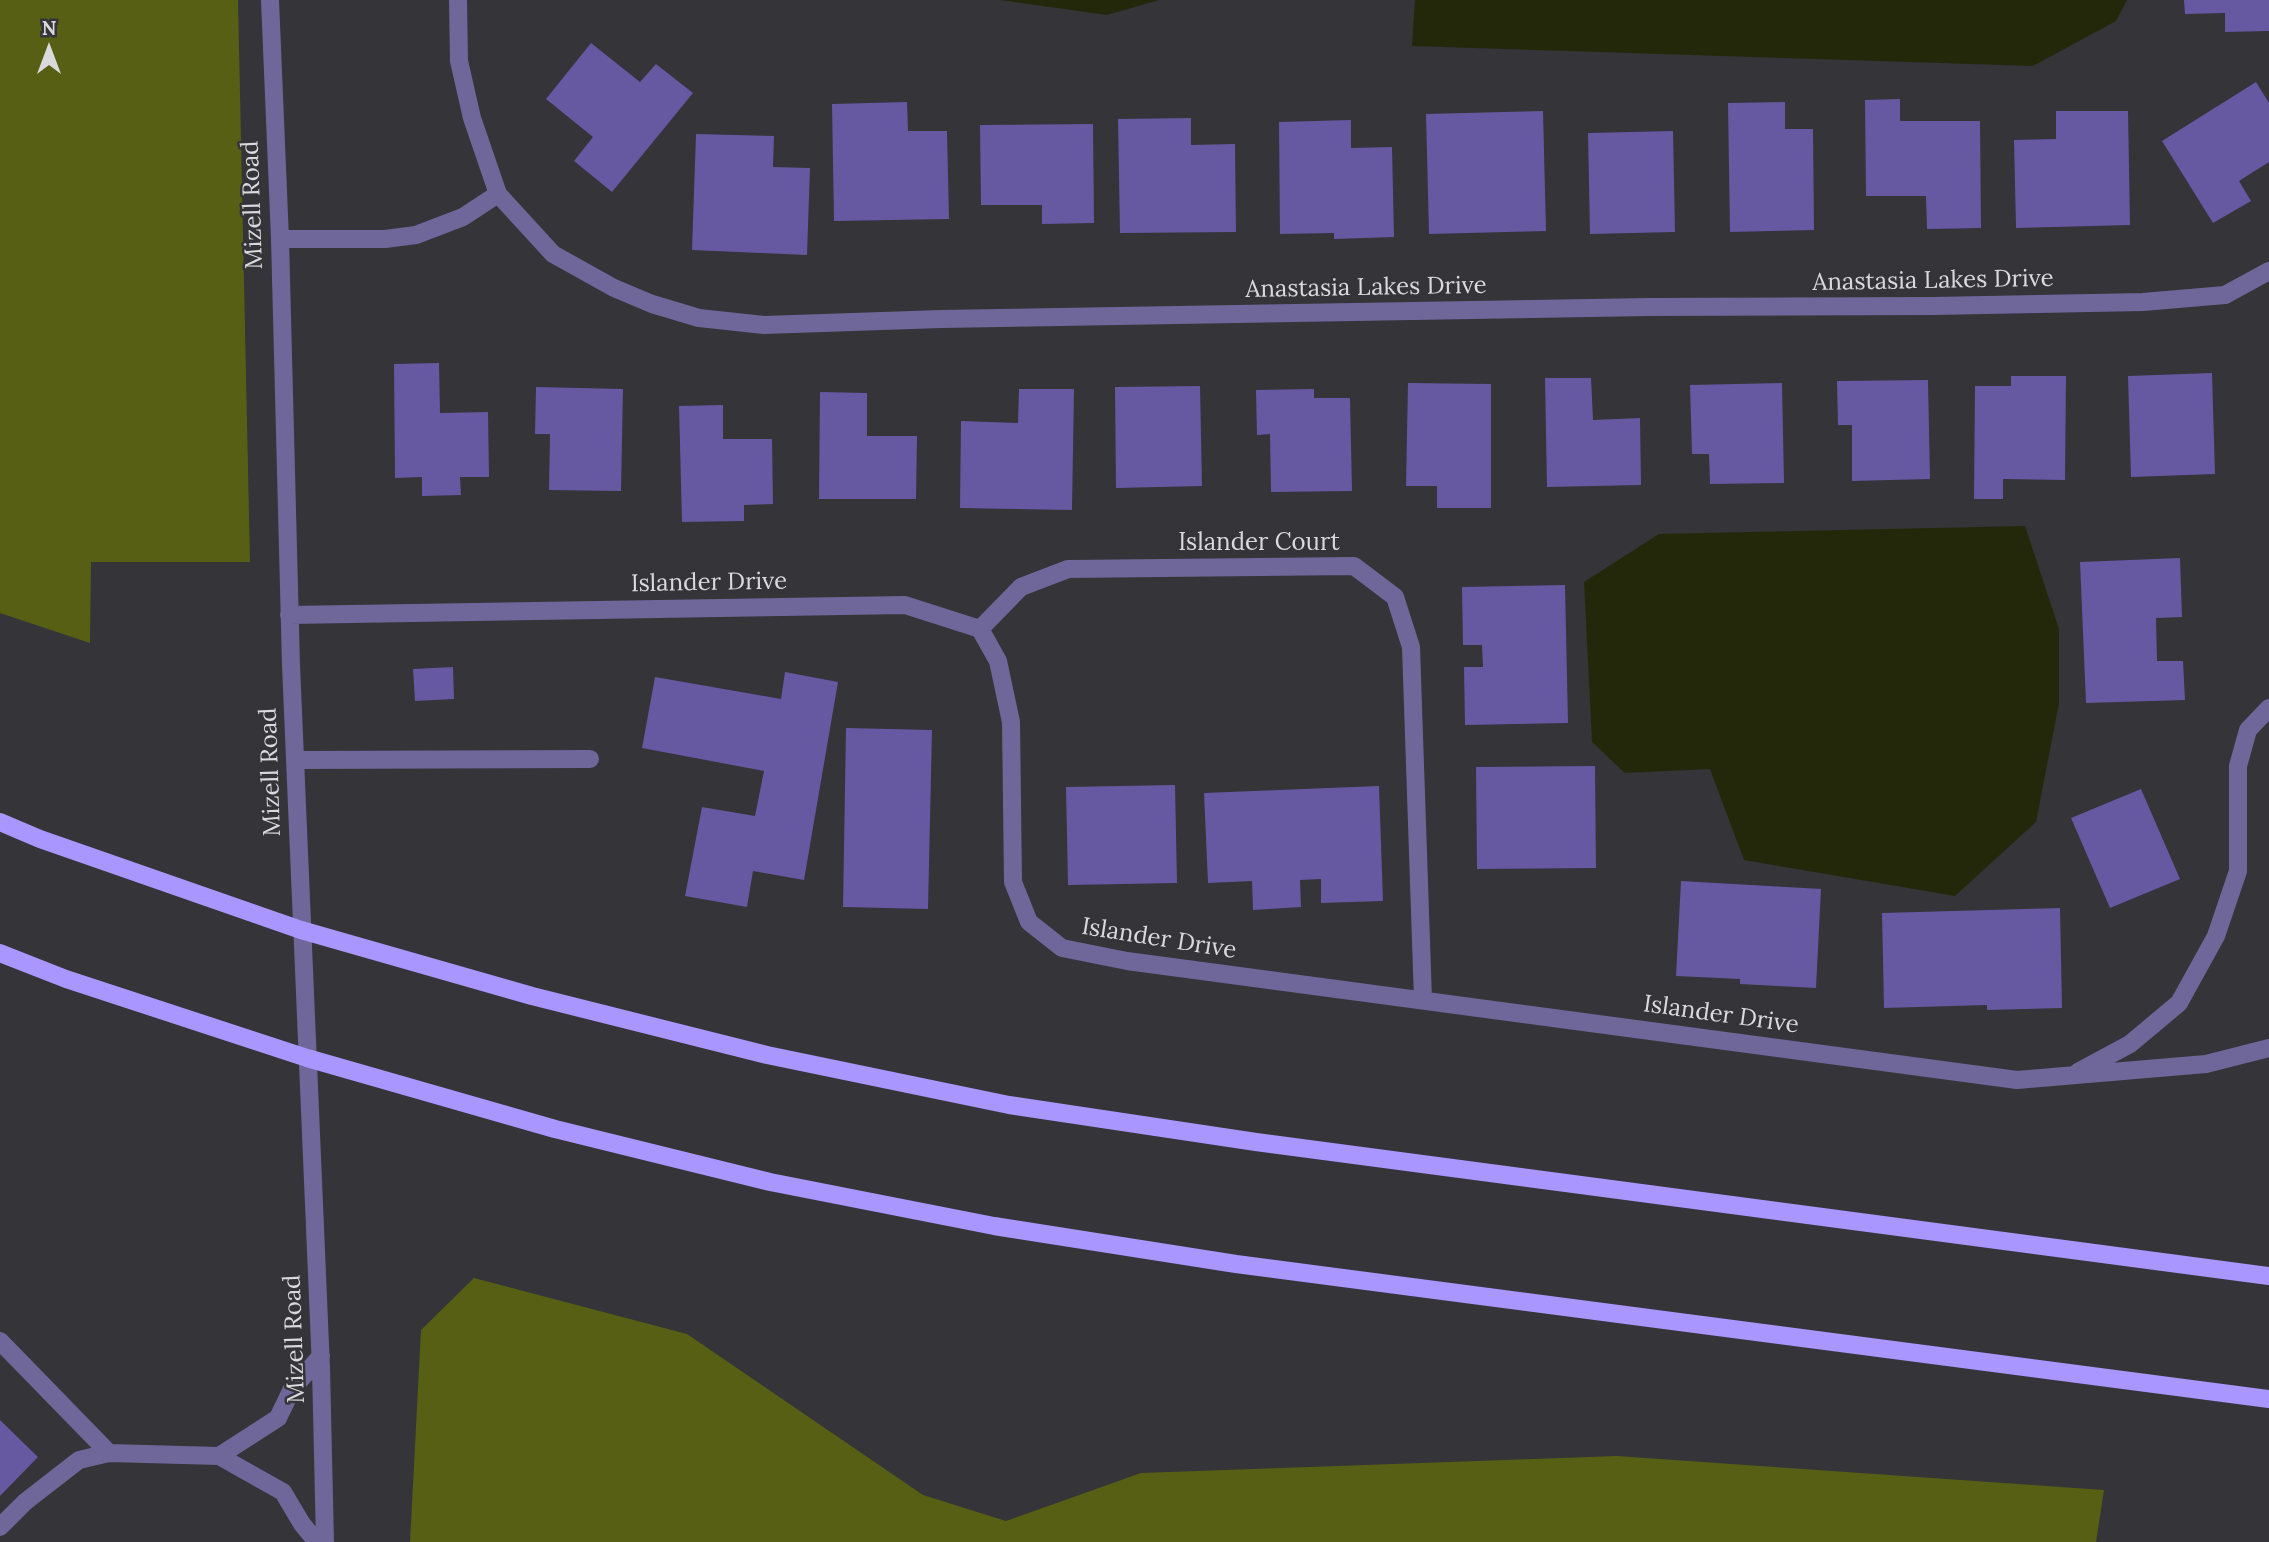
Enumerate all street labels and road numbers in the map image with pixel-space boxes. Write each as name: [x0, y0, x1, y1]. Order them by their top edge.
street label: Mizell Road: [236, 140, 270, 270]
street label: Anastasia Lakes Drive: [1812, 264, 2054, 298]
street label: Anastasia Lakes Drive: [1245, 271, 1487, 305]
street label: Islander Court: [1178, 529, 1340, 557]
street label: Islander Drive: [631, 567, 787, 599]
street label: Mizell Road: [254, 707, 288, 837]
street label: Islander Drive: [1079, 913, 1239, 965]
street label: Islander Drive: [1642, 990, 1800, 1040]
street label: Mizell Road: [278, 1274, 312, 1404]

